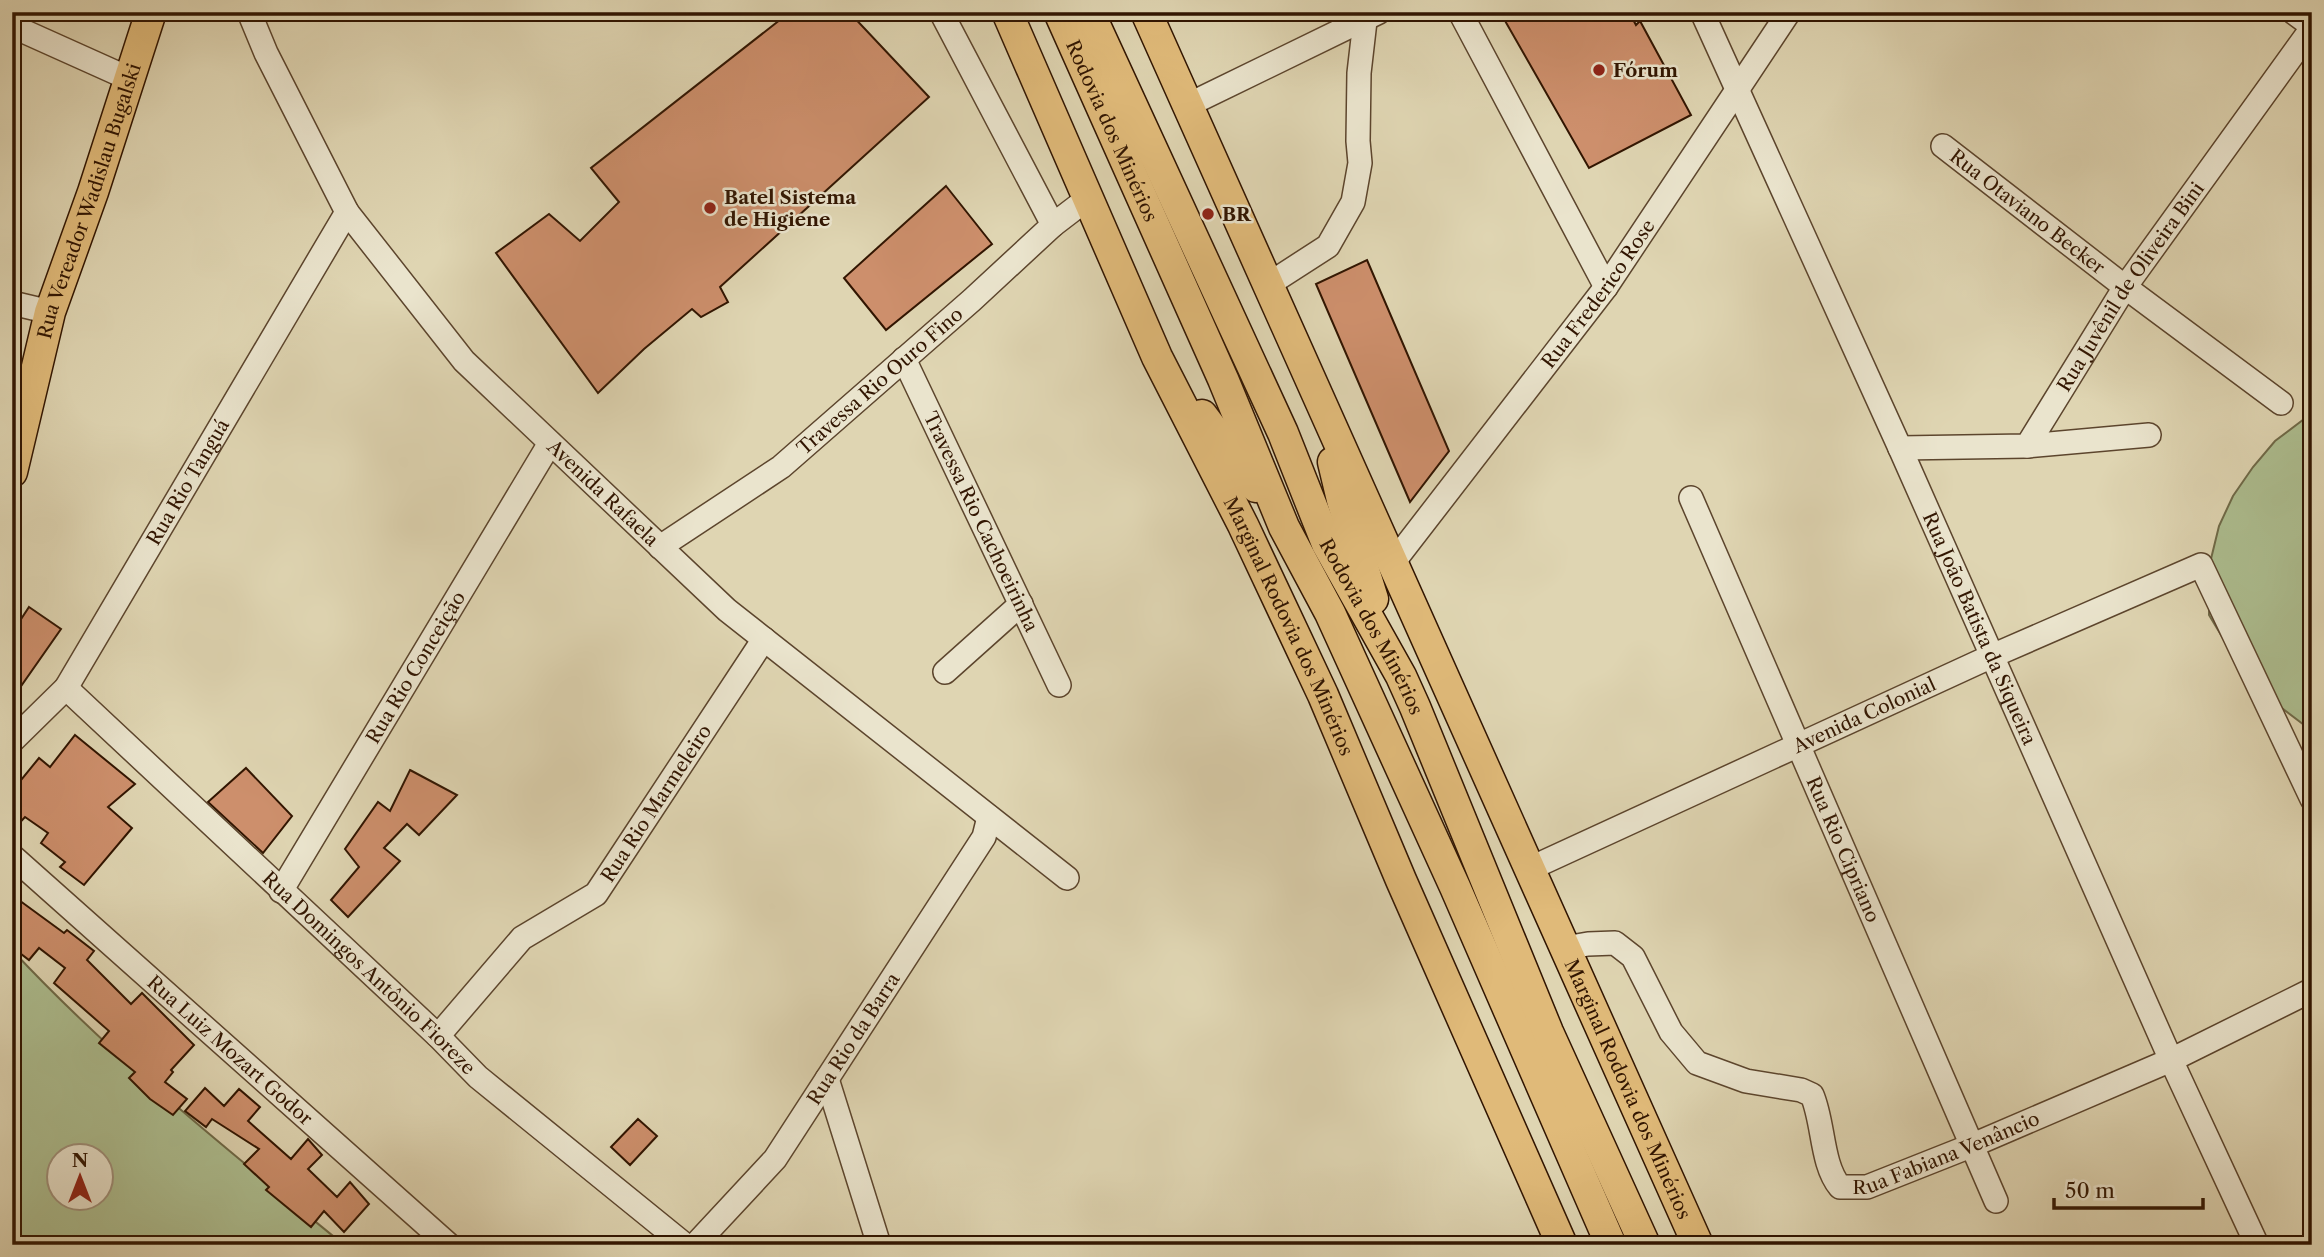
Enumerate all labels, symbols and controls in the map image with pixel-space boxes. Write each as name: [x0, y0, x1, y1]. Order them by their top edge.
street label: Rodovia dos Minérios: [1061, 36, 1163, 225]
place label: Fórum: [1613, 59, 1678, 82]
street label: Rua Vereador Wadislau Bugalski: [33, 60, 145, 341]
marker: Fórum: [1591, 62, 1607, 78]
street label: Rua Otaviano Becker: [1945, 144, 2110, 279]
street label: Rua Juvênil de Oliveira Bini: [2052, 177, 2209, 396]
place label: Batel Sistema de Higiene: [724, 186, 857, 231]
marker: Batel Sistema de Higiene: [702, 200, 718, 216]
place label: BR: [1222, 203, 1252, 226]
marker: BR: [1200, 206, 1216, 222]
street label: Rua Frederico Rose: [1536, 215, 1659, 373]
street label: Travessa Rio Ouro Fino: [792, 302, 967, 459]
street label: Travessa Rio Cachoeirinha: [919, 408, 1043, 635]
street label: Rua Rio Tanguá: [142, 415, 234, 549]
street label: Avenida Rafaela: [542, 434, 664, 551]
street label: Marginal Rodovia dos Minérios: [1219, 493, 1359, 759]
street label: Rua João Batista da Siqueira: [1918, 508, 2041, 748]
street label: Rodovia dos Minérios: [1315, 535, 1428, 718]
street label: Rua Rio Conceição: [361, 587, 470, 747]
street label: Avenida Colonial: [1788, 672, 1940, 758]
street label: Rua Rio Marmeleiro: [596, 720, 716, 886]
street label: Rua Rio Cipriano: [1802, 773, 1885, 926]
street label: Rua Domingos Antônio Fioreze: [258, 867, 480, 1079]
street label: Marginal Rodovia dos Minérios: [1560, 955, 1696, 1223]
street label: Rua Rio da Barra: [802, 968, 904, 1109]
street label: Rua Luiz Mozart Godor: [143, 971, 318, 1130]
street label: Rua Fabiana Venâncio: [1853, 1106, 2043, 1199]
north arrow: [46, 1142, 116, 1212]
text: N: [72, 1149, 88, 1172]
scale bar: [2054, 1166, 2203, 1210]
text: 50 m: [2065, 1178, 2115, 1203]

